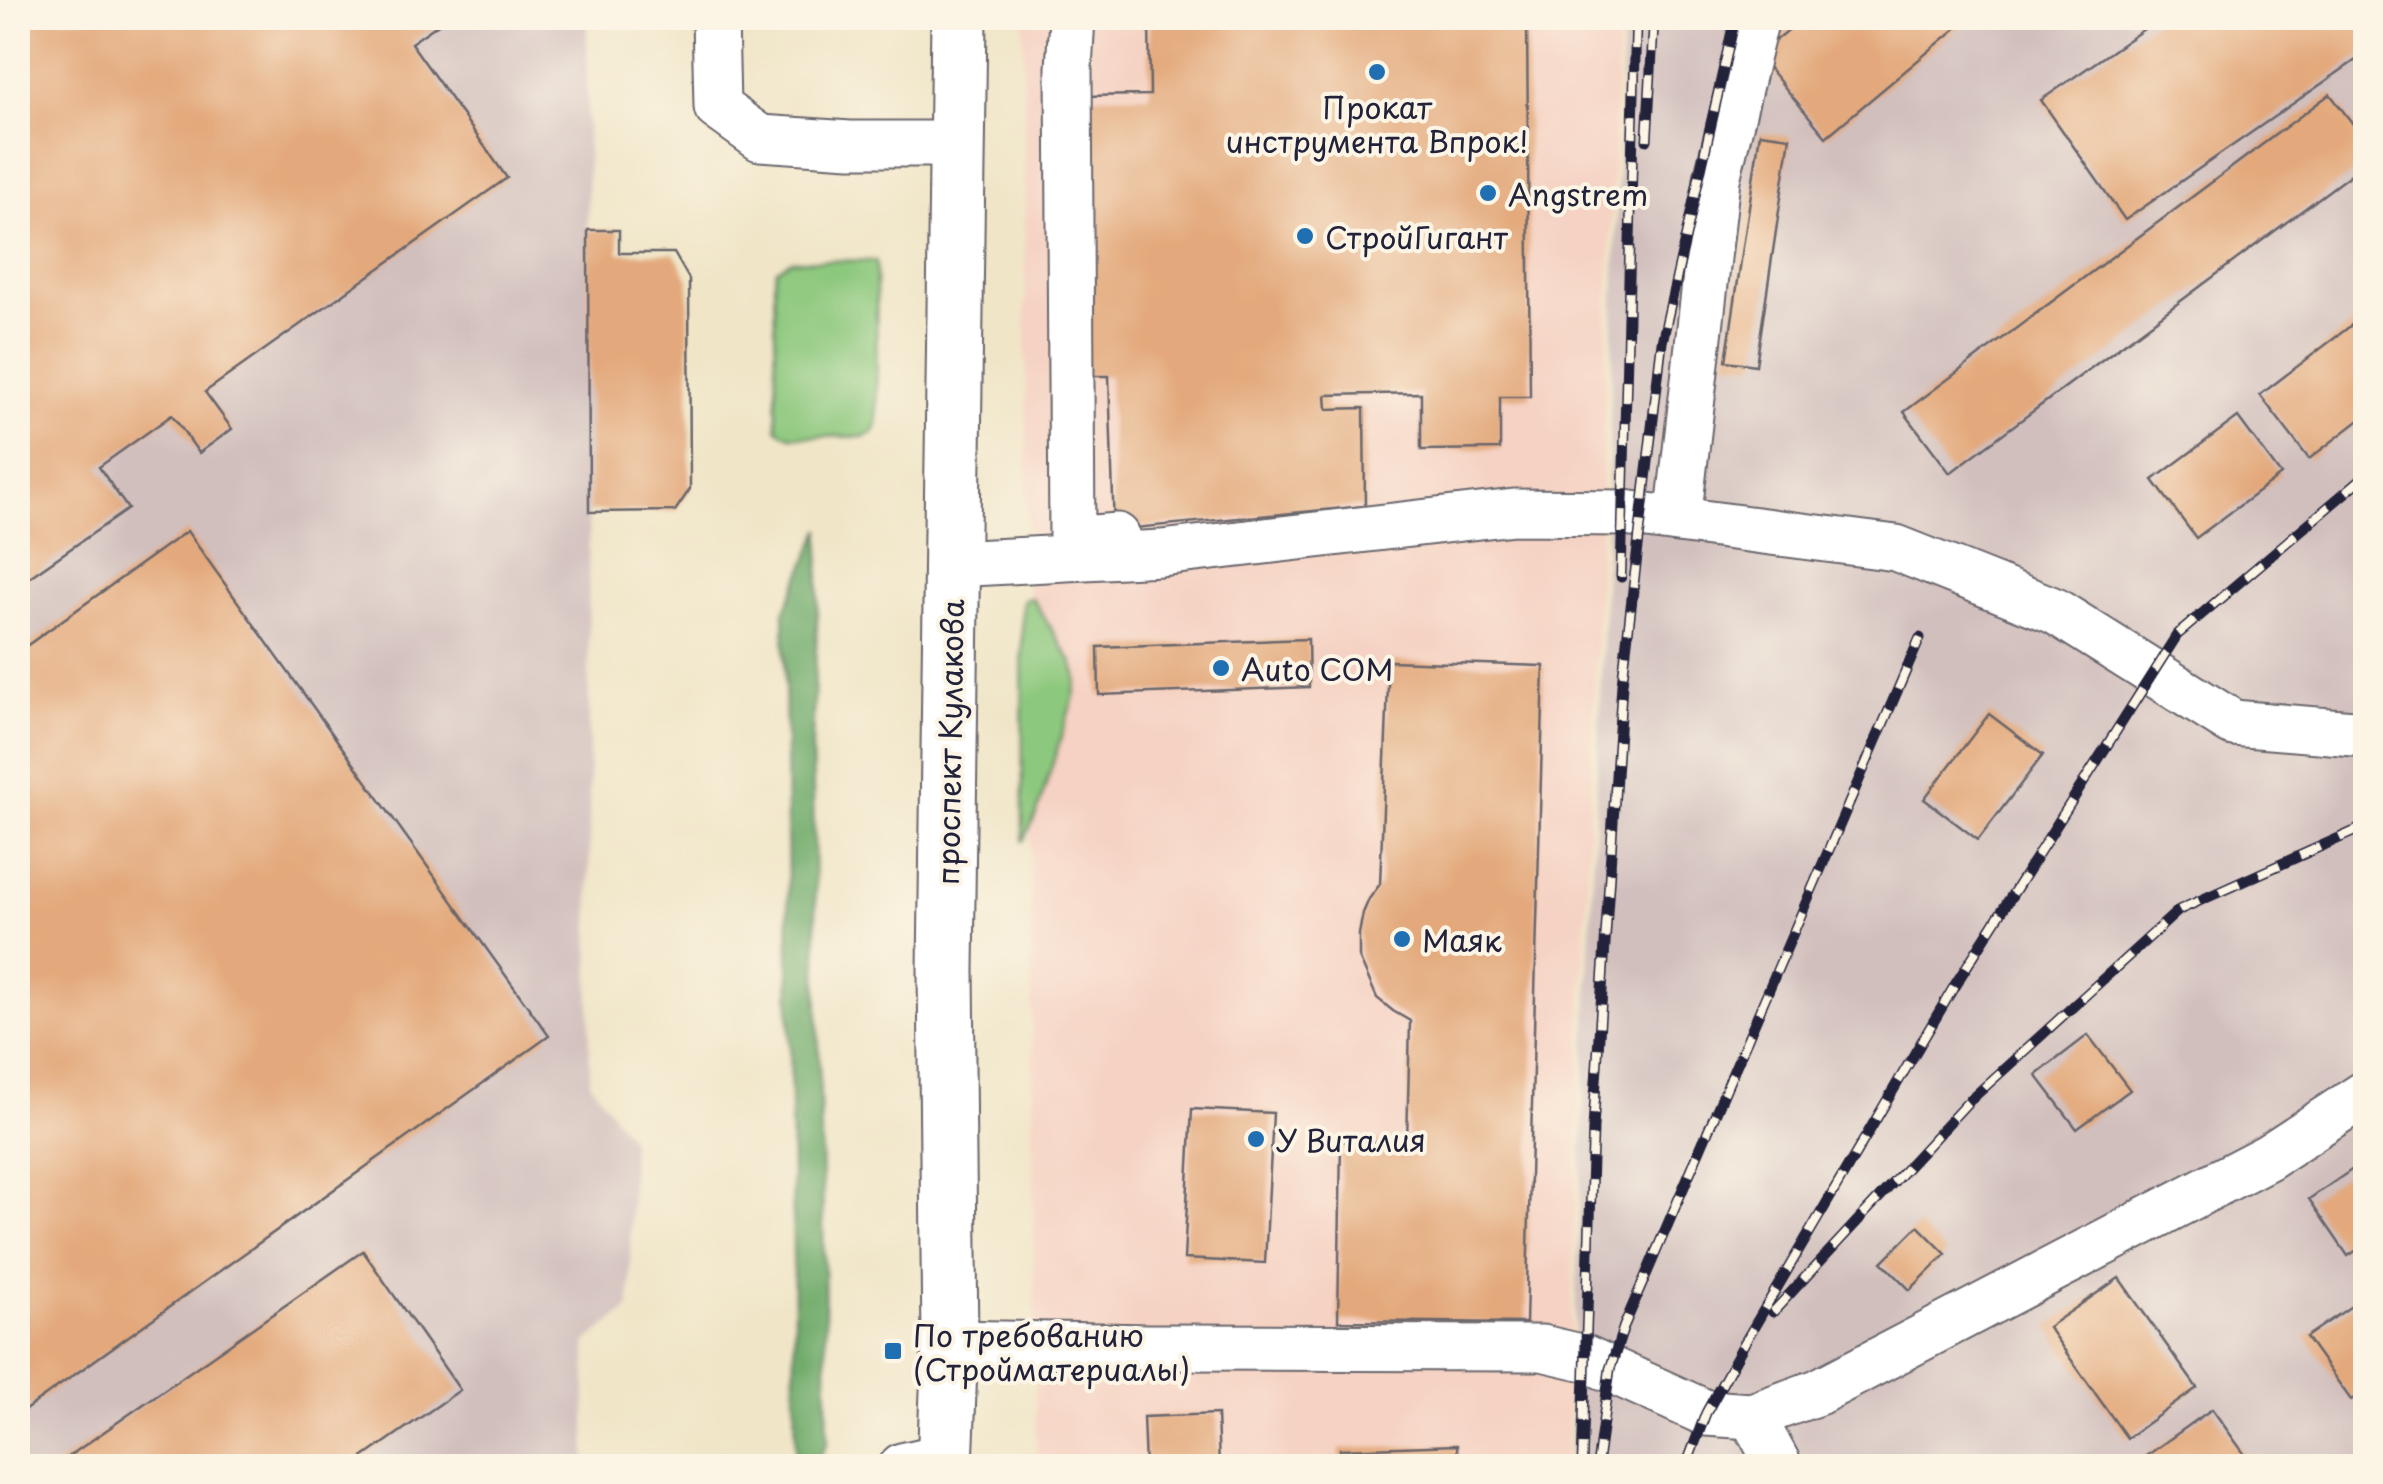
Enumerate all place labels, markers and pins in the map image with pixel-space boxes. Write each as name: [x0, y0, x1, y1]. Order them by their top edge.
marker: Прокат инструмента Впрок!: [1366, 61, 1388, 83]
place label: Прокат инструмента Впрок!: [1226, 84, 1528, 163]
place label: Angstrem: [1508, 171, 1648, 216]
marker: Angstrem: [1477, 182, 1499, 204]
place label: СтройГигант: [1325, 214, 1509, 259]
marker: СтройГигант: [1294, 225, 1316, 247]
place label: Auto COM: [1241, 646, 1394, 691]
marker: Auto COM: [1210, 657, 1232, 679]
place label: Маяк: [1422, 917, 1502, 962]
marker: Маяк: [1391, 928, 1413, 950]
place label: У Виталия: [1276, 1117, 1426, 1162]
marker: У Виталия: [1245, 1128, 1267, 1150]
place label: По требованию (Стройматериалы): [913, 1312, 1190, 1391]
marker: По требованию (Стройматериалы): [882, 1340, 904, 1362]

